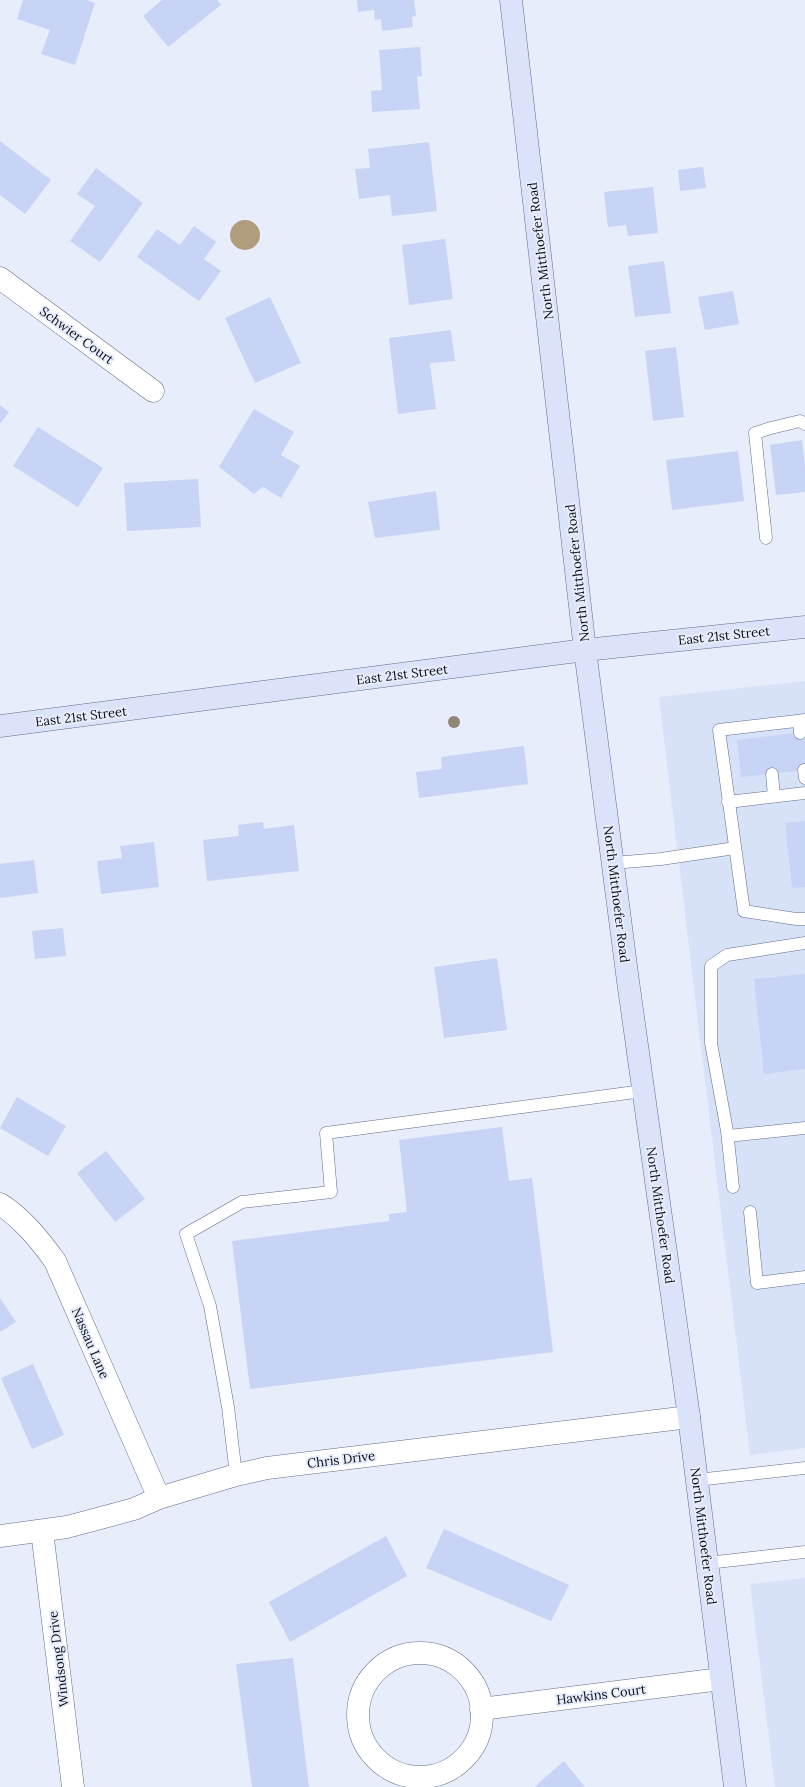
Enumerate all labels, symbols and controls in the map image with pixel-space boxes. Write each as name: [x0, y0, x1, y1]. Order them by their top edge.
street label: North Mitthoefer Road: [524, 181, 557, 321]
street label: Schwier Court: [36, 303, 117, 368]
street label: North Mitthoefer Road: [562, 503, 593, 643]
street label: East 21st Street: [677, 622, 771, 649]
street label: East 21st Street: [355, 660, 449, 689]
street label: East 21st Street: [34, 702, 128, 731]
street label: North Mitthoefer Road: [600, 824, 633, 964]
street label: North Mitthoefer Road: [642, 1145, 679, 1285]
street label: Nassau Lane: [68, 1305, 113, 1381]
street label: Chris Drive: [306, 1447, 376, 1472]
street label: North Mitthoefer Road: [687, 1466, 720, 1606]
street label: Windsong Drive: [44, 1610, 73, 1708]
street label: Hawkins Court: [555, 1681, 647, 1708]

